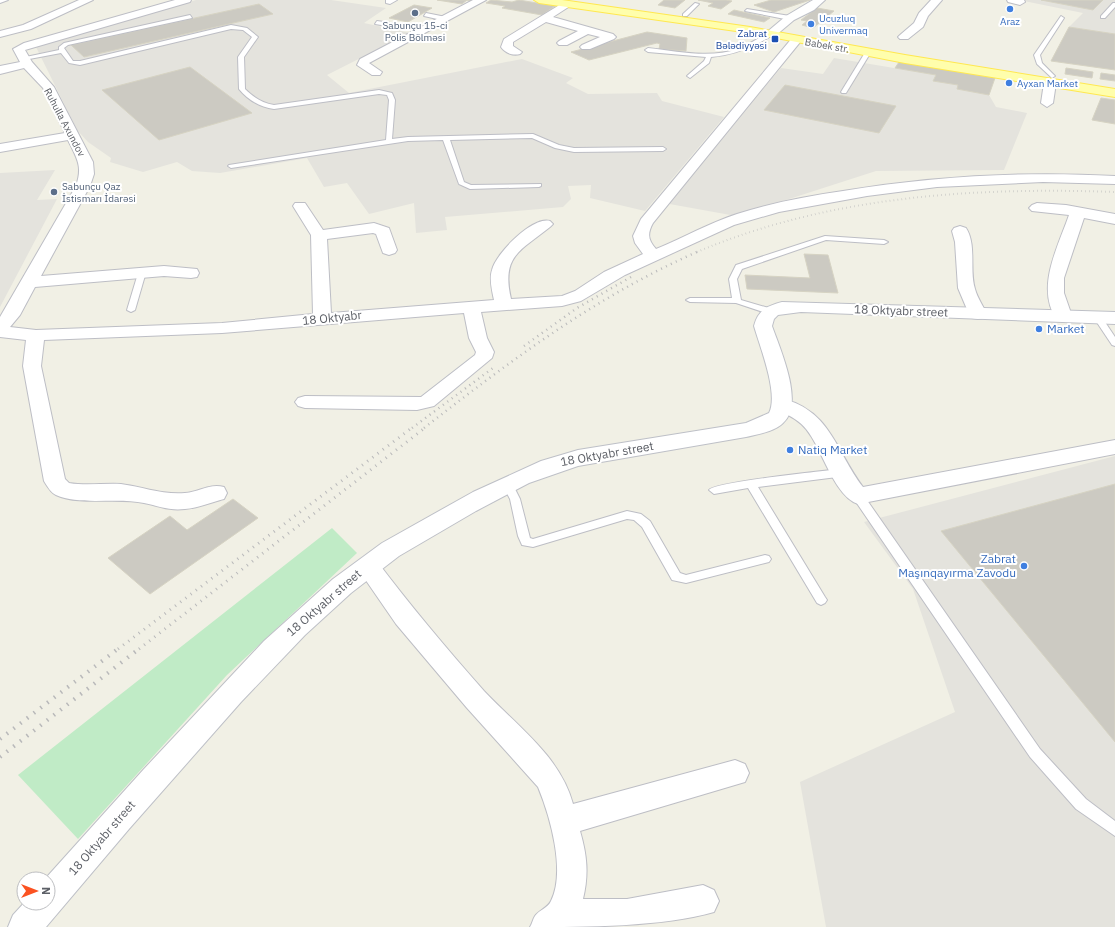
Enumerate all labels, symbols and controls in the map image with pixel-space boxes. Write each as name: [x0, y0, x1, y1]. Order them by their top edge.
marker: Araz: [1005, 4, 1015, 14]
marker: Sabunçu 15-ci Polis Bölməsi: [410, 8, 420, 18]
place label: Ucuzluq Univermaq: [819, 12, 868, 37]
place label: Araz: [1000, 15, 1020, 28]
place label: Sabunçu 15-ci Polis Bölməsi: [383, 19, 448, 44]
marker: Ucuzluq Univermaq: [806, 19, 816, 29]
place label: Zabrat Bәlәdiyyәsi: [716, 27, 767, 52]
marker: Zabrat Bәlәdiyyәsi: [770, 34, 780, 44]
street label: Babek str.: [804, 35, 850, 56]
place label: Ayxan Market: [1017, 77, 1078, 90]
marker: Ayxan Market: [1004, 78, 1014, 88]
street label: Ruhulla Axundov: [41, 86, 88, 159]
place label: Sabunçu Qaz İstismarı İdarəsi: [62, 180, 136, 205]
marker: Sabunçu Qaz İstismarı İdarəsi: [49, 187, 59, 197]
street label: 18 Oktyabr street: [854, 301, 948, 320]
street label: 18 Oktyabr: [301, 307, 363, 328]
place label: Market: [1047, 321, 1084, 336]
marker: Market: [1034, 324, 1044, 334]
street label: 18 Oktyabr street: [559, 438, 655, 469]
place label: Natiq Market: [798, 442, 867, 457]
marker: Natiq Market: [785, 445, 795, 455]
place label: Zabrat Maşınqayırma Zavodu: [898, 551, 1016, 580]
marker: Zabrat Maşınqayırma Zavodu: [1019, 561, 1029, 571]
street label: 18 Oktyabr street: [283, 566, 364, 639]
street label: 18 Oktyabr street: [65, 797, 138, 878]
north arrow: [16, 871, 56, 911]
text: N: [39, 887, 53, 895]

